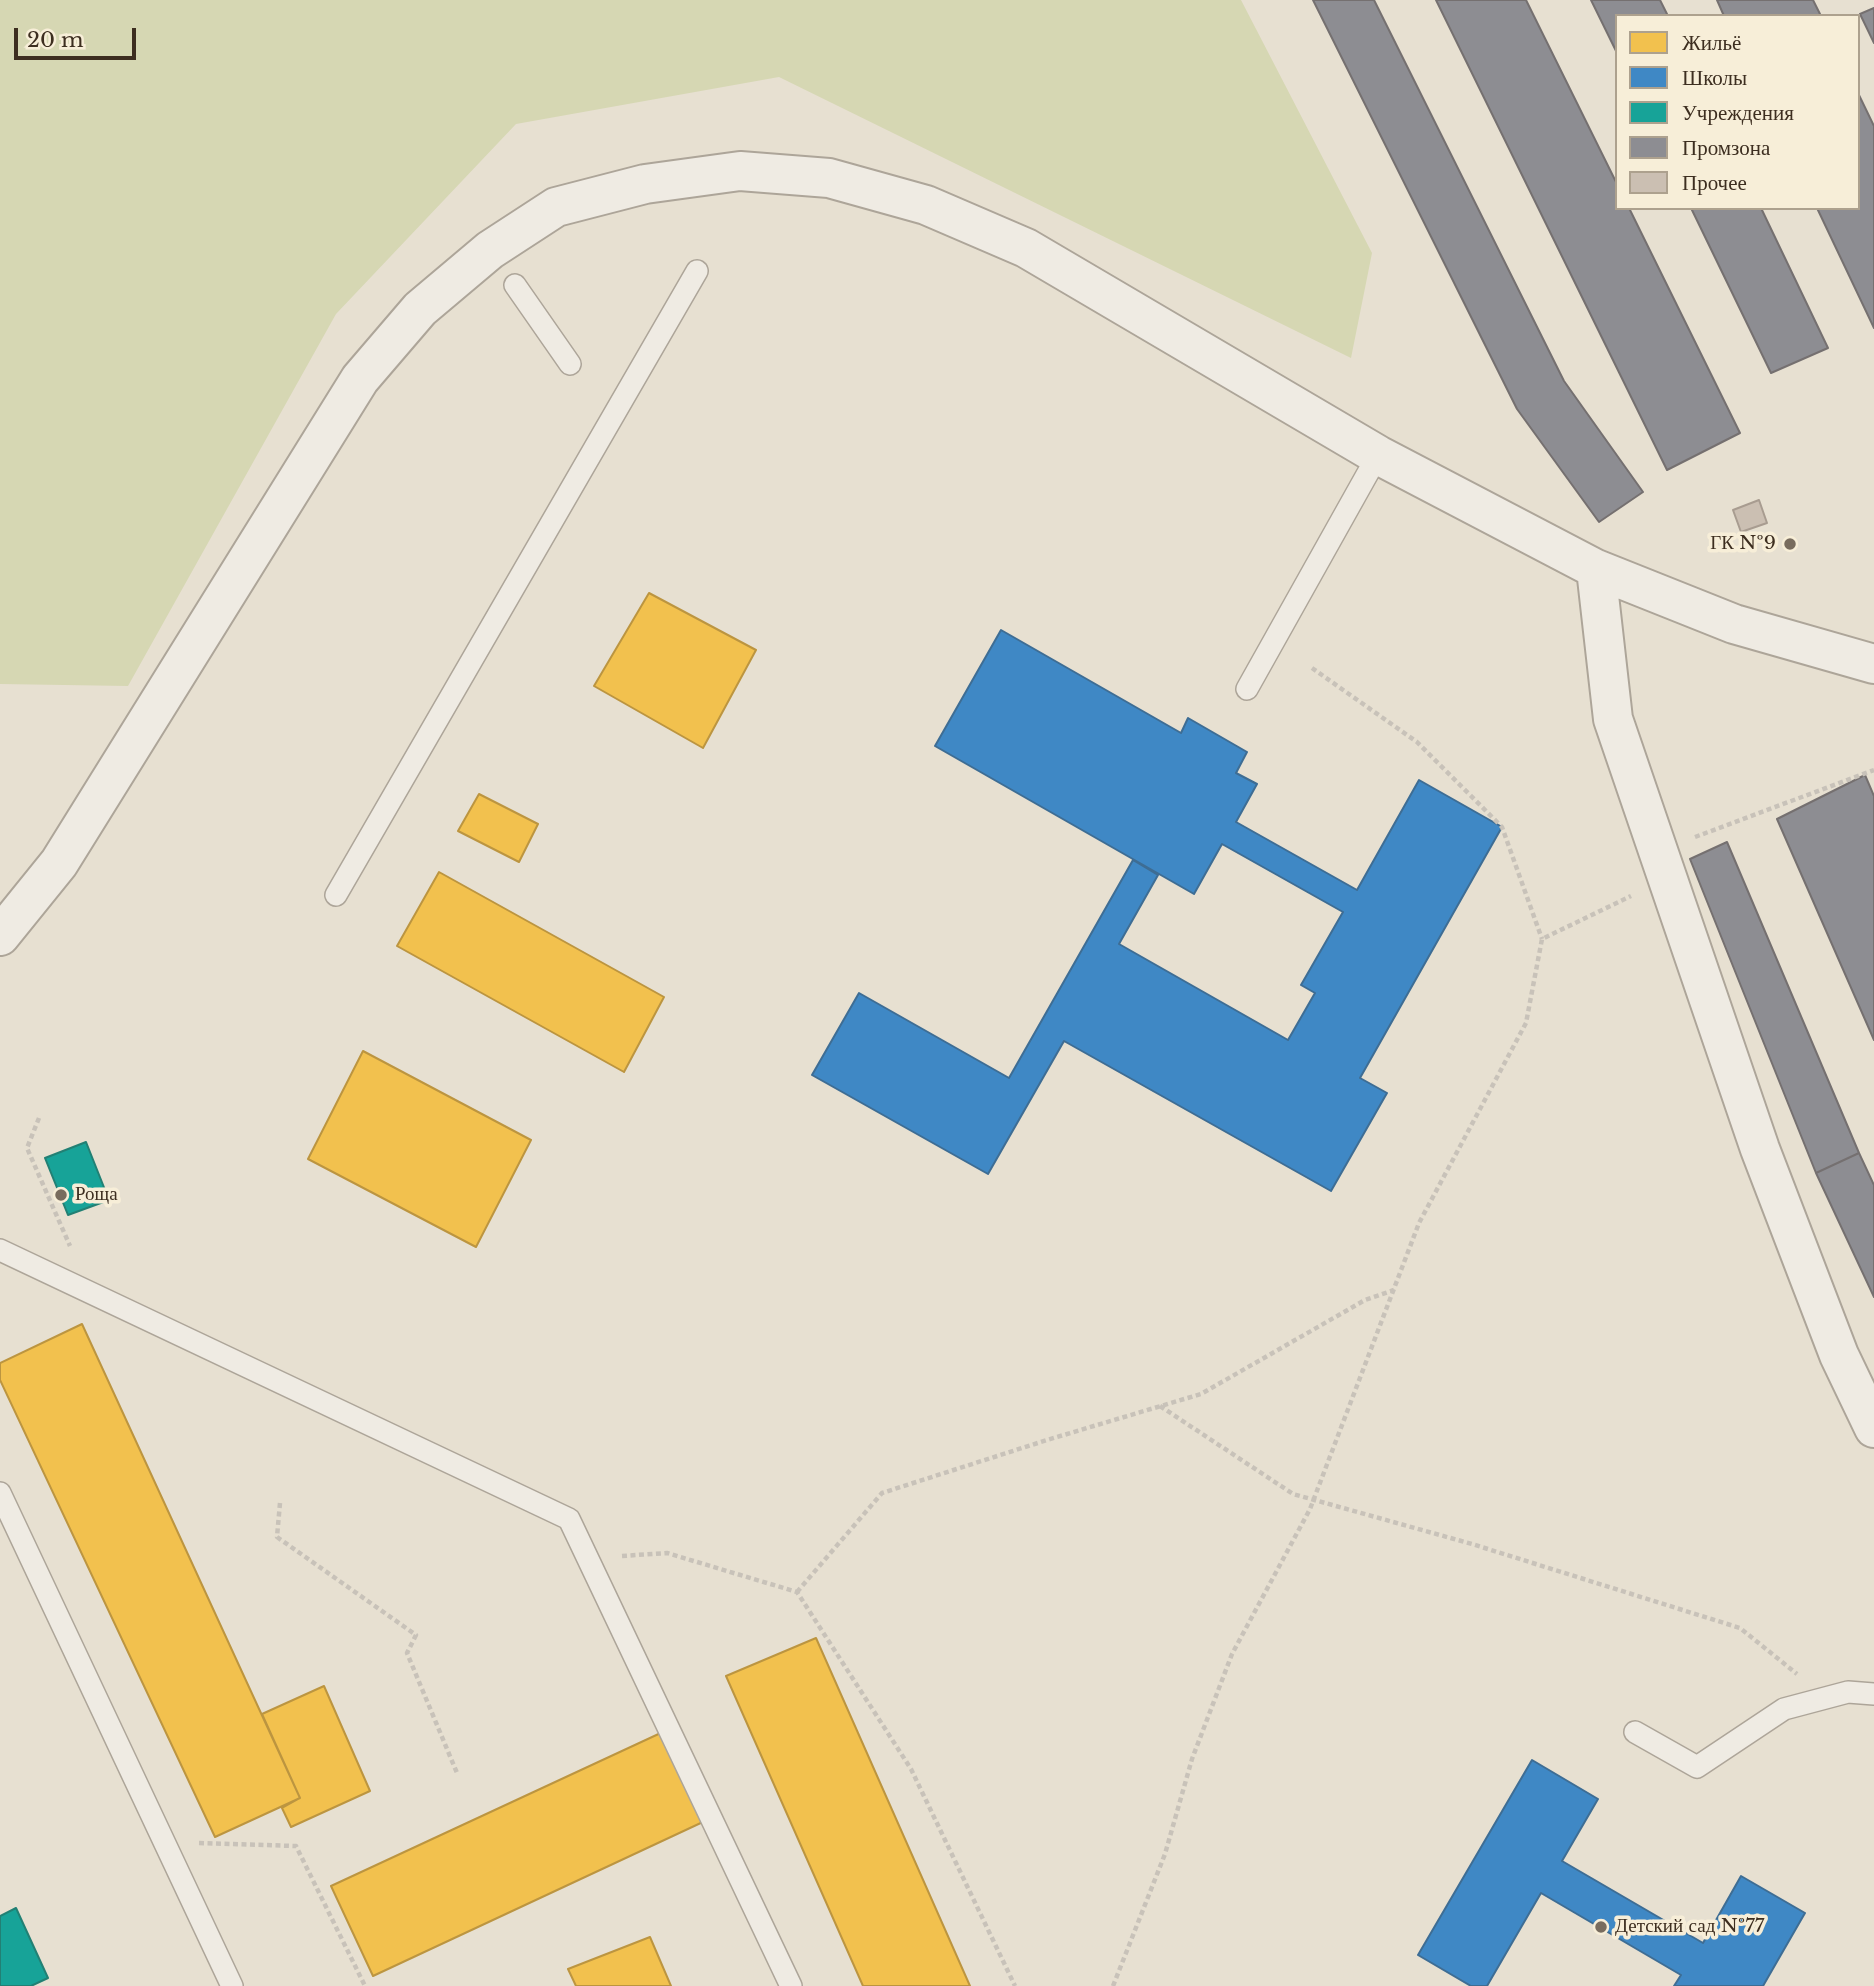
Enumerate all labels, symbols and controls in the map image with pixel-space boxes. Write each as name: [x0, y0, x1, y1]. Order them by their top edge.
scale bar: [18, 14, 140, 58]
legend: [1615, 14, 1860, 210]
text: 20 m: [27, 27, 84, 53]
text: Жильё: [1682, 30, 1741, 56]
text: Школы: [1682, 65, 1747, 91]
text: Учреждения: [1682, 100, 1794, 126]
text: Промзона: [1682, 135, 1770, 161]
text: Прочее: [1682, 170, 1747, 196]
place label: ГК №9: [1710, 533, 1776, 555]
marker: ГК №9: [1782, 536, 1798, 552]
place label: Роща: [75, 1184, 118, 1206]
marker: Роща: [53, 1187, 69, 1203]
place label: Детский сад №77: [1615, 1916, 1764, 1938]
marker: Детский сад №77: [1593, 1919, 1609, 1935]

